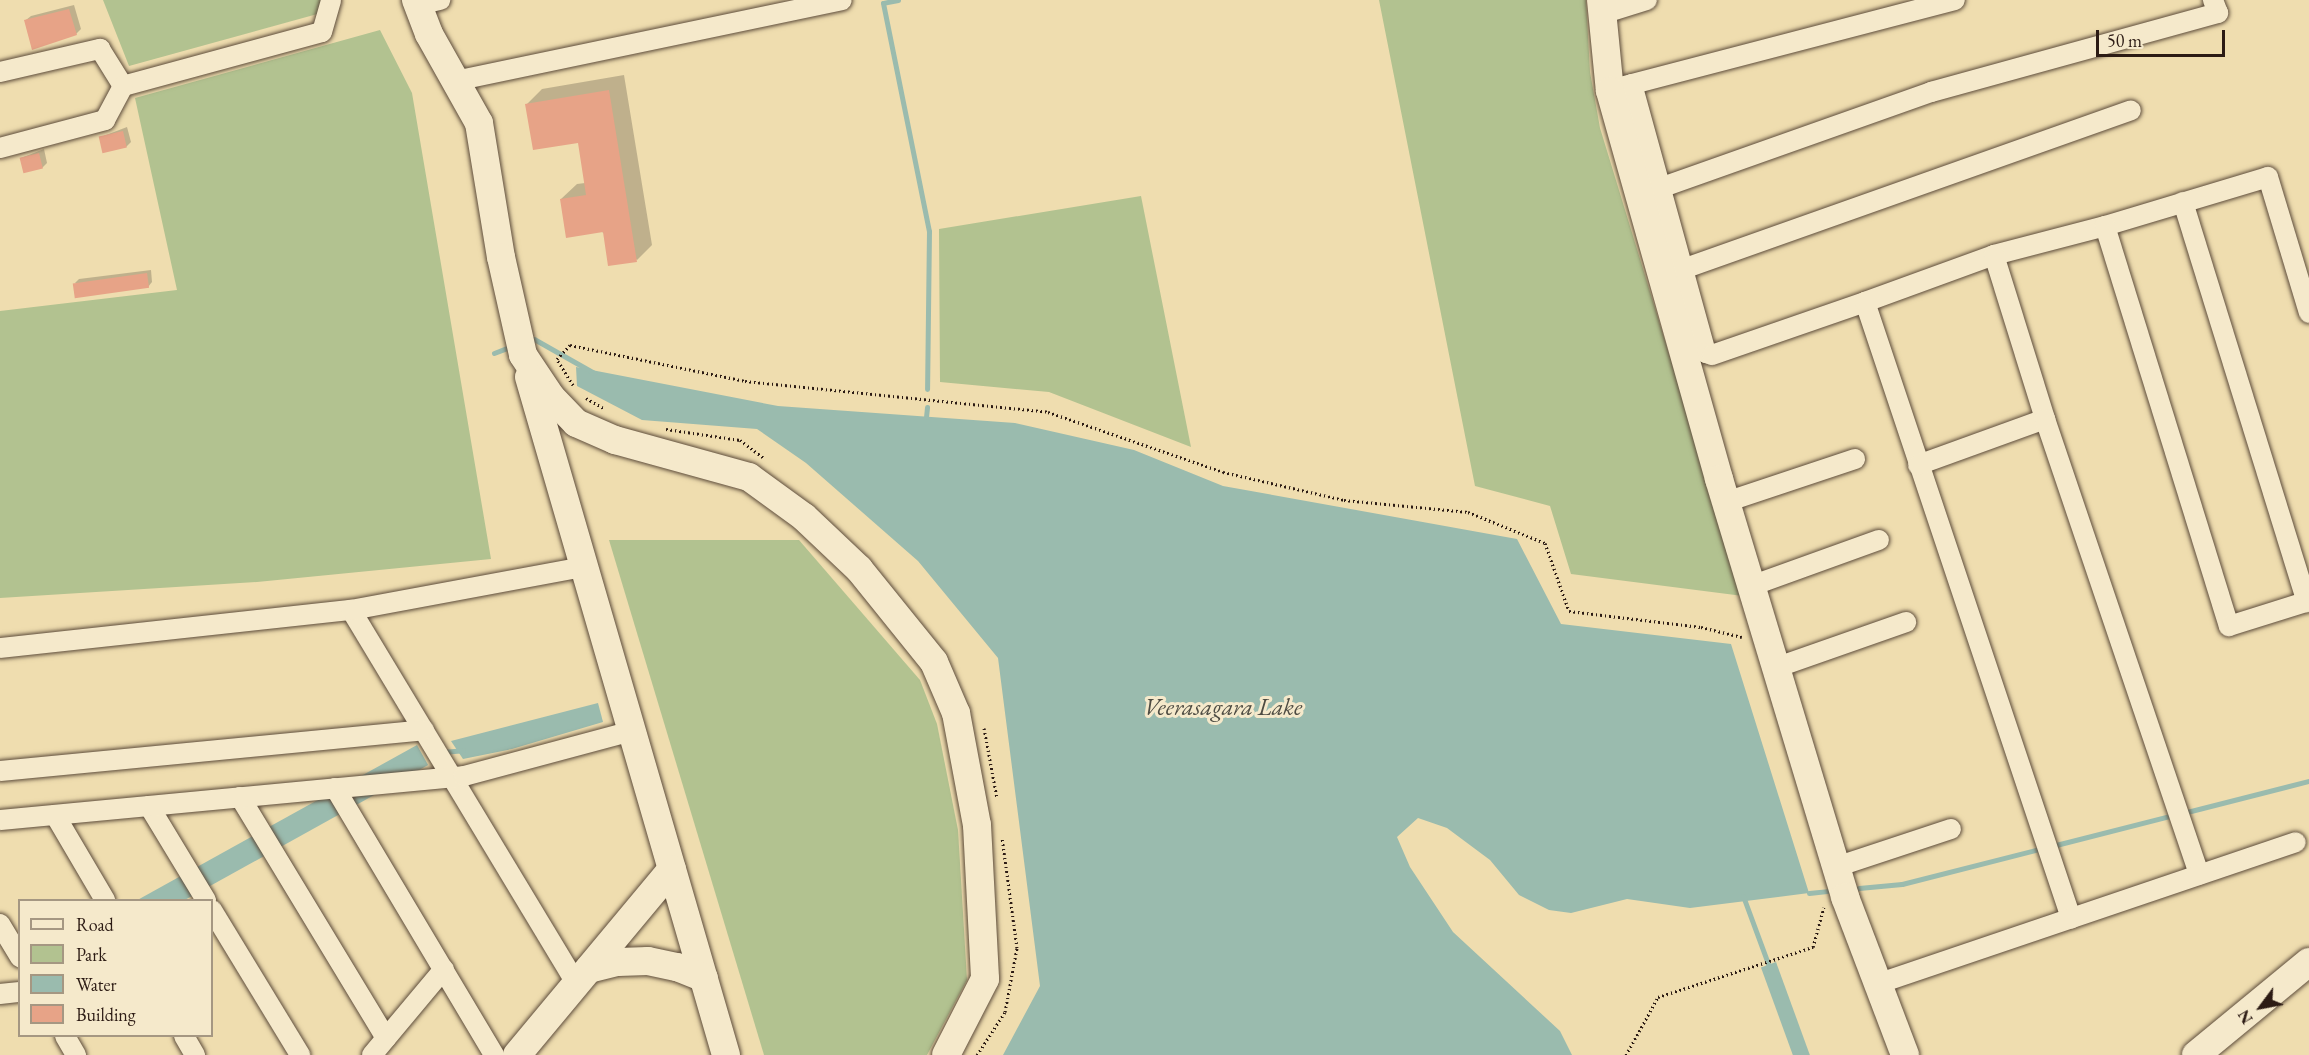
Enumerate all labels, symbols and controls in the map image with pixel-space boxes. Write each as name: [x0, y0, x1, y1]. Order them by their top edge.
scale bar: [2099, 18, 2228, 56]
text: 50 m: [2107, 29, 2142, 52]
water label: Veerasagara Lake: [1144, 693, 1302, 721]
legend: [18, 899, 213, 1037]
text: Road: [76, 913, 114, 936]
text: Park: [76, 943, 107, 966]
text: Water: [76, 973, 117, 996]
north arrow: [2231, 977, 2291, 1037]
text: Building: [76, 1003, 136, 1026]
text: N: [2233, 1006, 2258, 1028]

